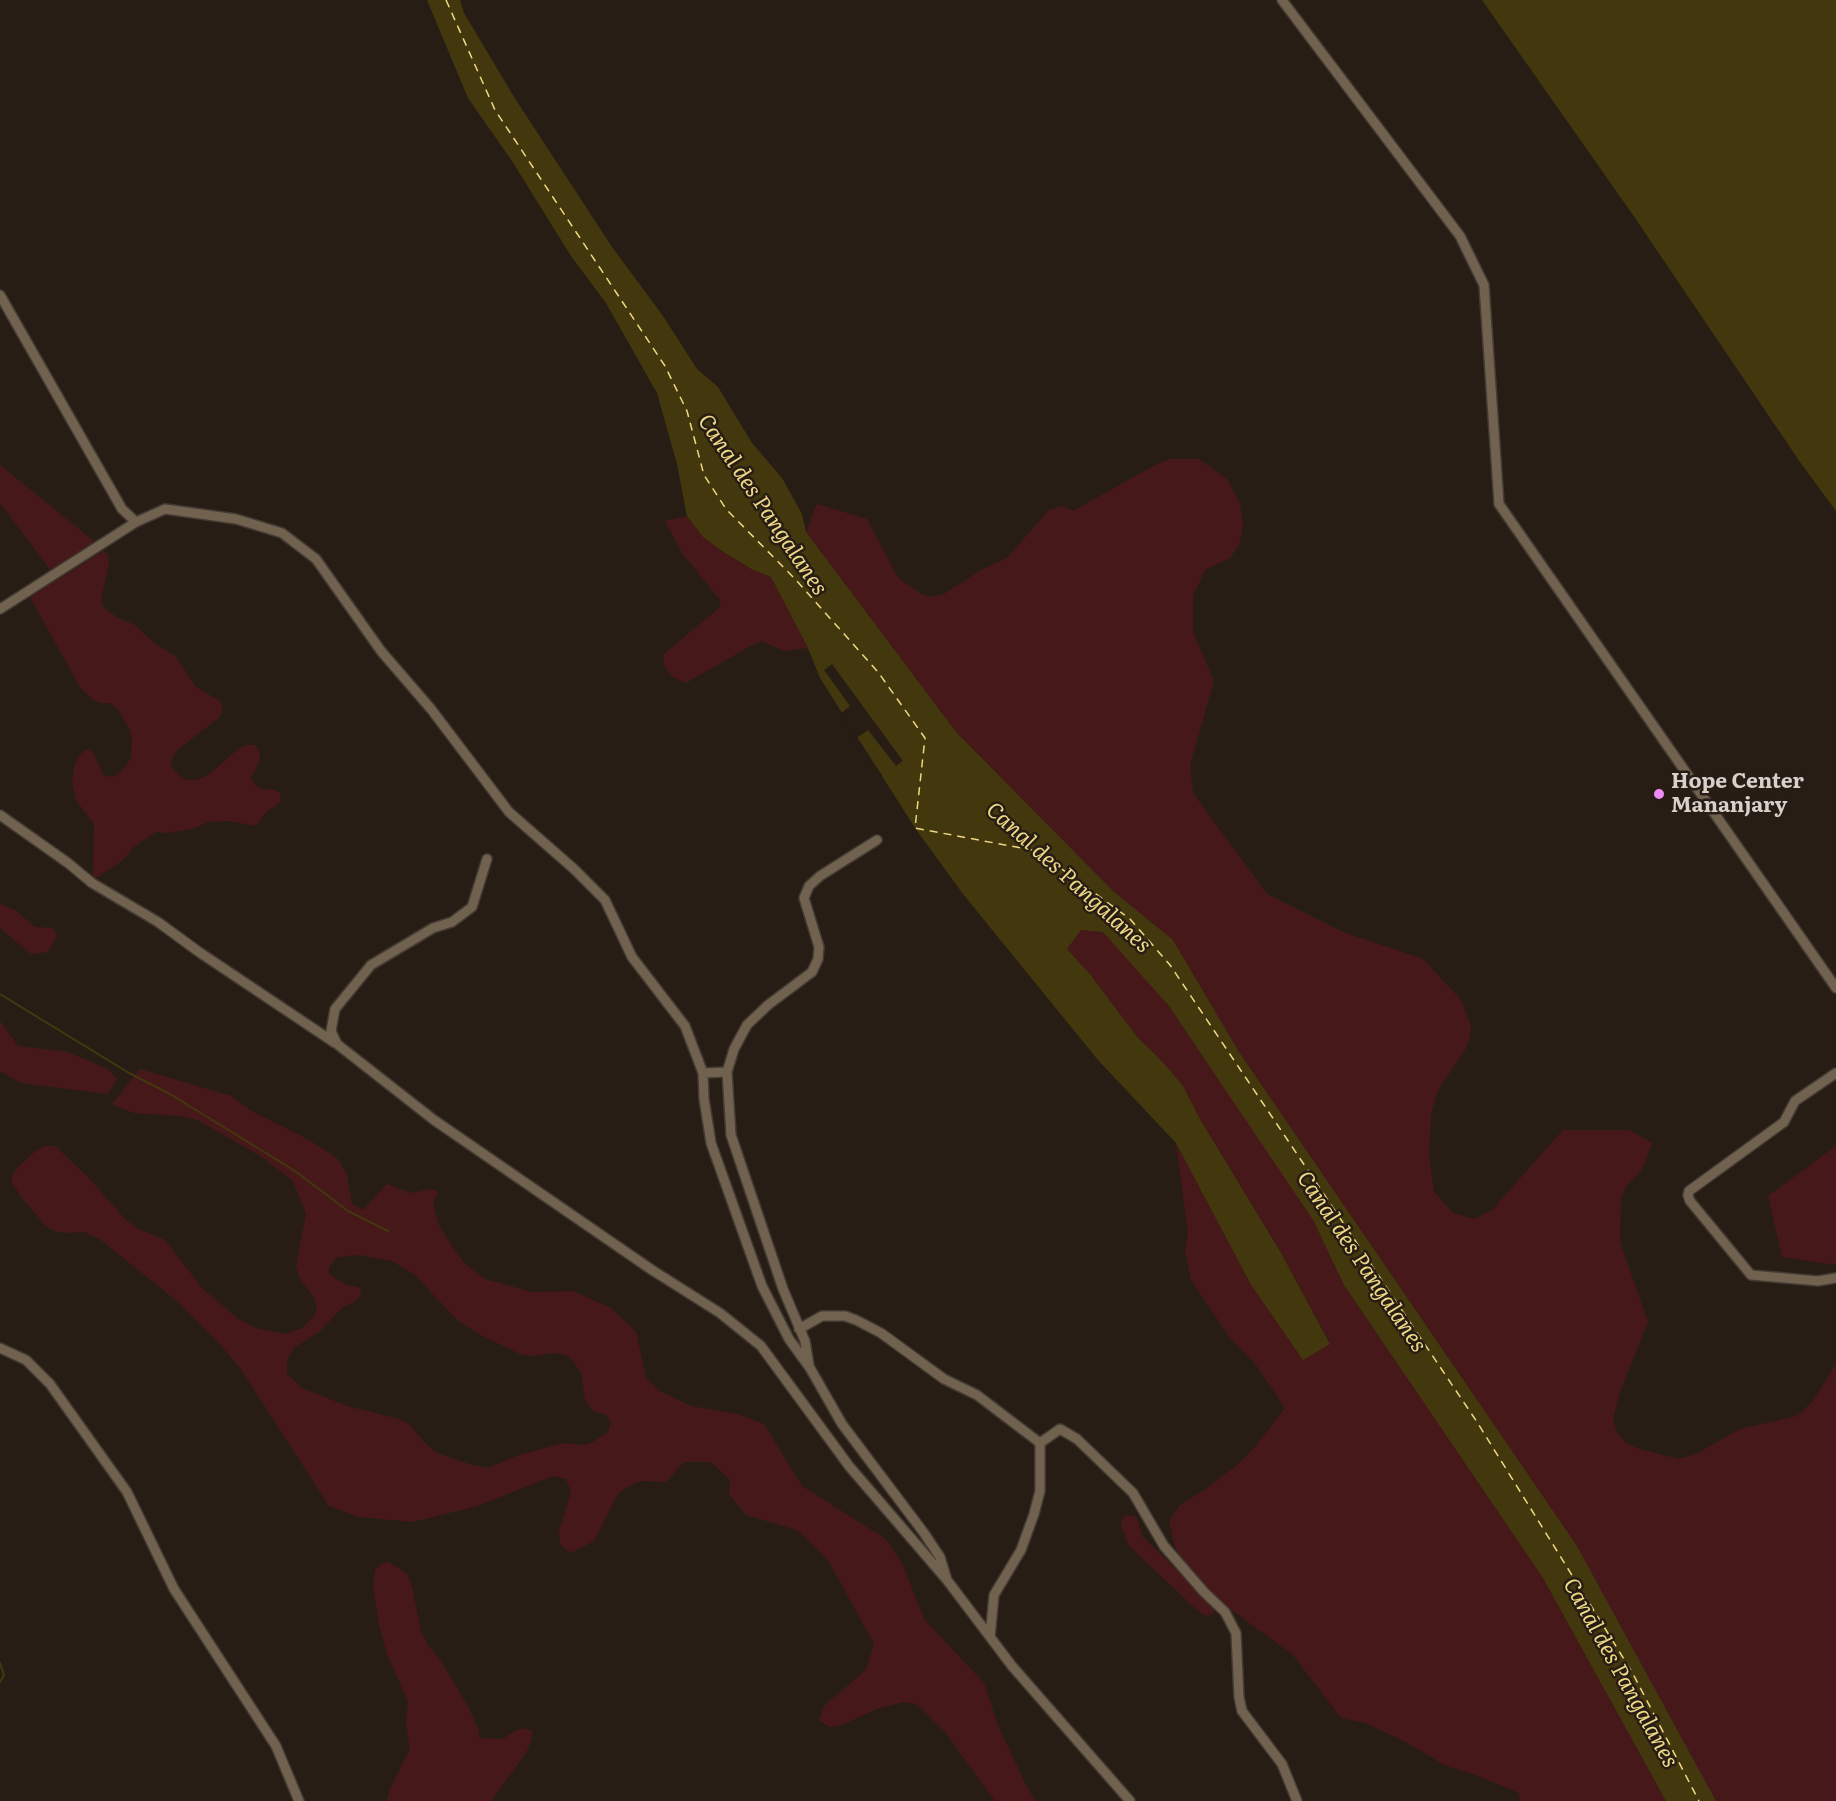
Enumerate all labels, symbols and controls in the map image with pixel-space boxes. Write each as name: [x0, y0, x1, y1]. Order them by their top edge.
water label: Canal des Pangalanes: [692, 409, 832, 601]
place label: Hope Center Mananjary: [1671, 769, 1804, 819]
marker: Hope Center Mananjary: [1652, 787, 1666, 801]
water label: Canal des Pangalanes: [980, 797, 1156, 959]
water label: Canal des Pangalanes: [1291, 1166, 1431, 1358]
water label: Canal des Pangalanes: [1557, 1574, 1683, 1772]

